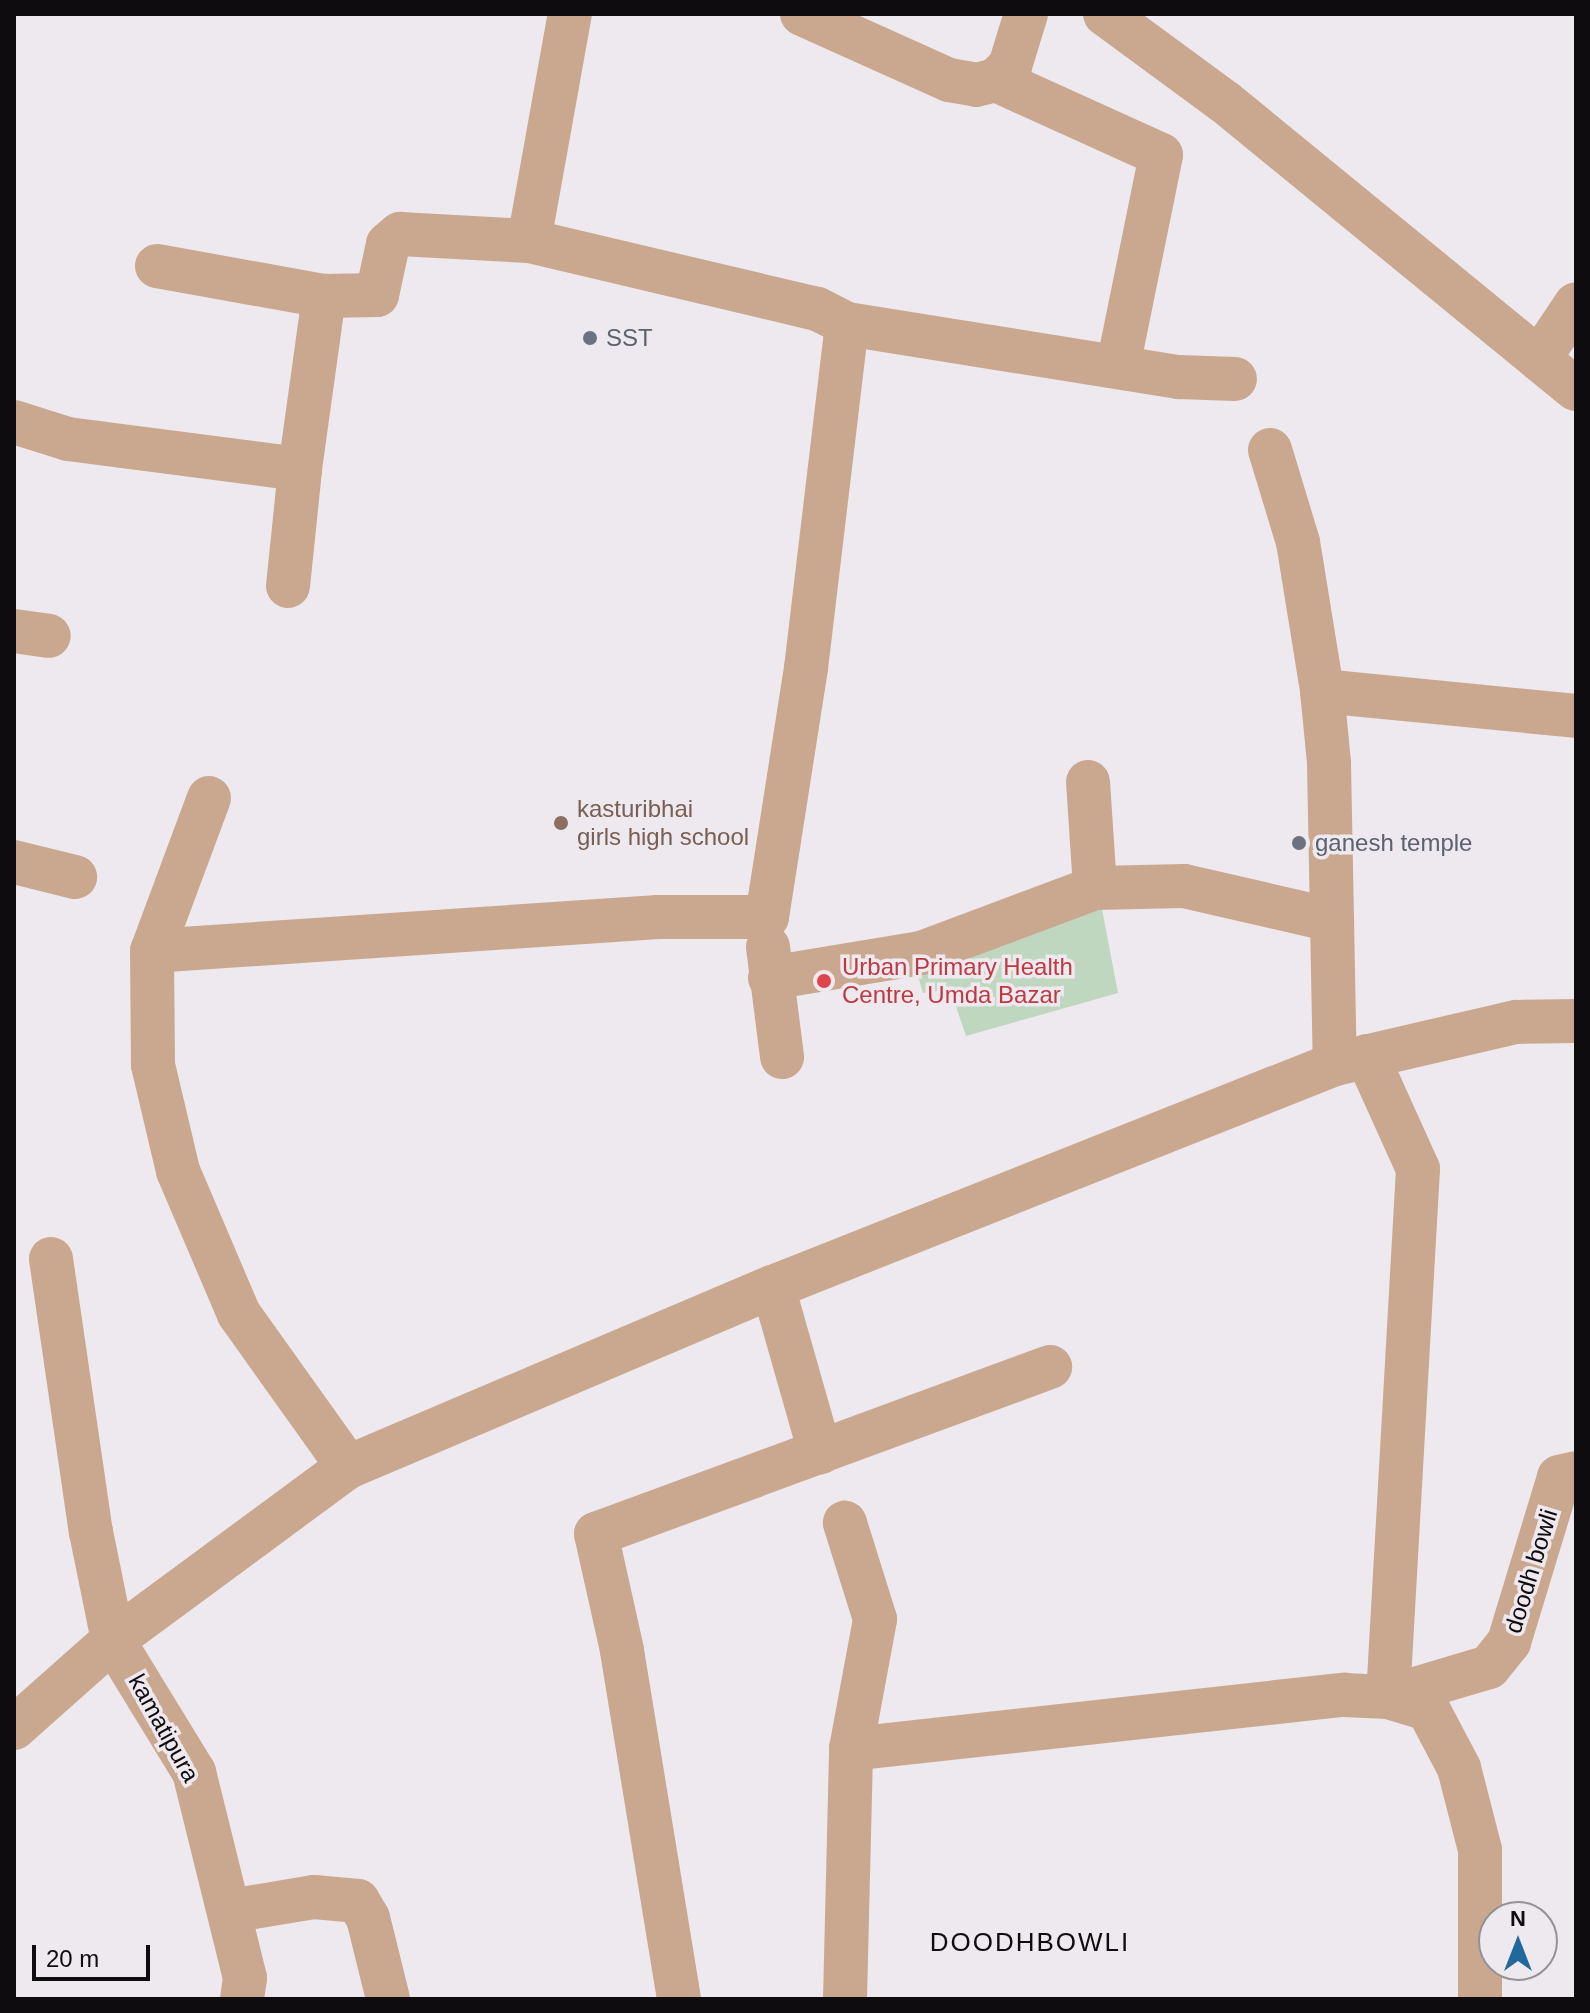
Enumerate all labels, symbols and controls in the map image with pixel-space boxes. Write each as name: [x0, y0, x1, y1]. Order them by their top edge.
place label: SST: [606, 324, 653, 352]
marker: SST: [581, 329, 599, 347]
place label: kasturibhai girls high school: [577, 795, 749, 851]
marker: kasturibhai girls high school: [552, 814, 570, 832]
place label: ganesh temple: [1315, 829, 1472, 857]
marker: ganesh temple: [1290, 834, 1308, 852]
place label: Urban Primary Health Centre, Umda Bazar: [842, 953, 1073, 1009]
marker: Urban Primary Health Centre, Umda Bazar: [813, 970, 835, 992]
street label: doodh bowli: [1499, 1506, 1563, 1636]
street label: kamatipura: [123, 1669, 205, 1787]
north arrow: [1478, 1901, 1558, 1981]
text: N: [1510, 1906, 1526, 1931]
district label: DOODHBOWLI: [930, 1927, 1130, 1959]
scale bar: [36, 1929, 154, 1979]
text: 20 m: [46, 1945, 99, 1972]

